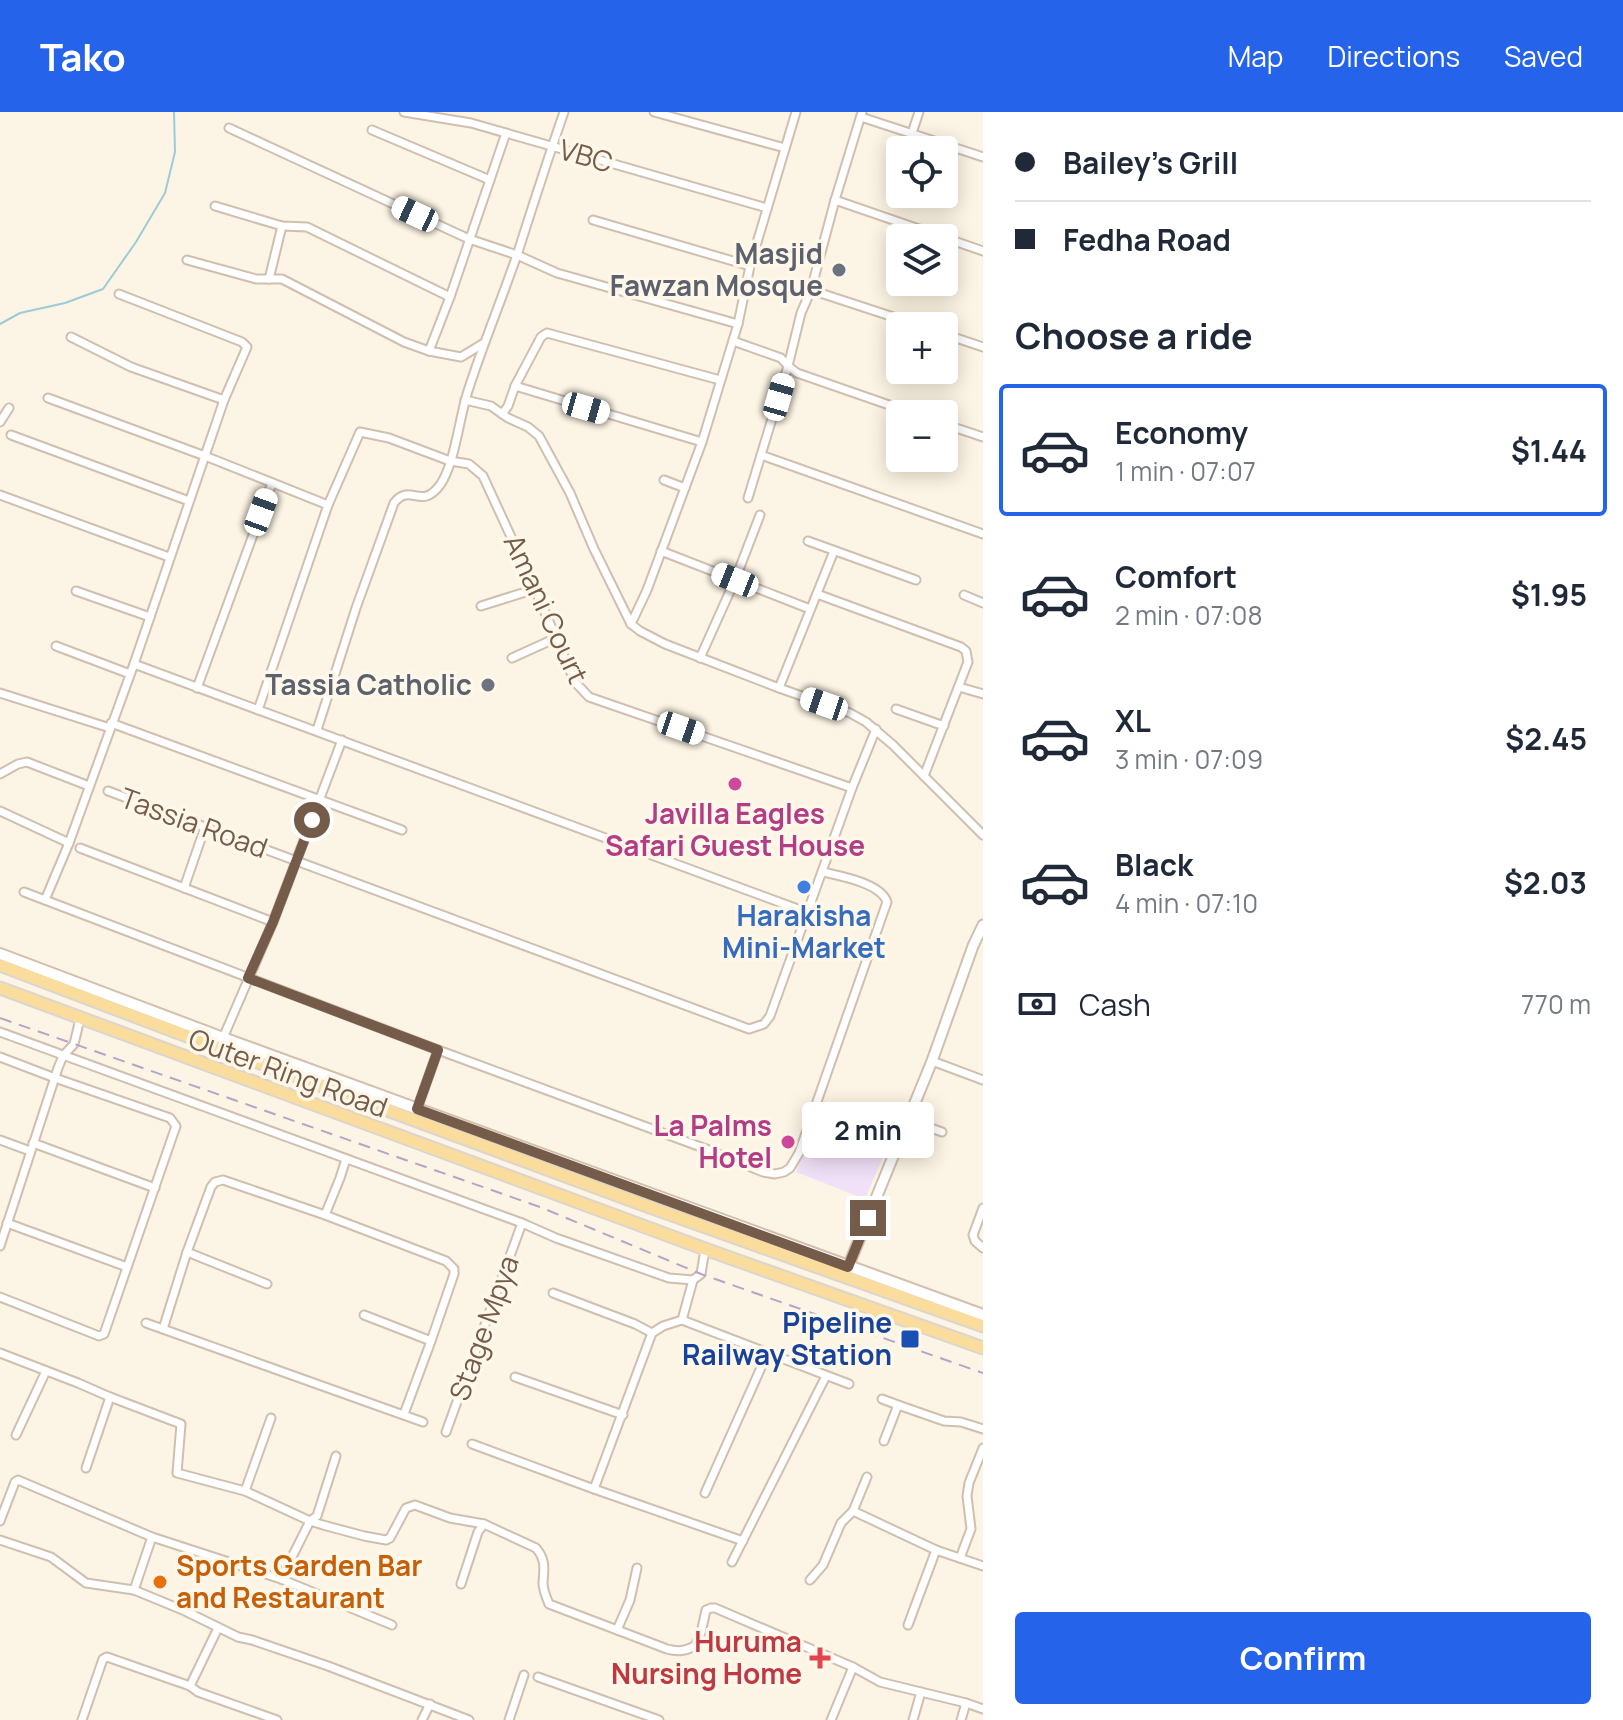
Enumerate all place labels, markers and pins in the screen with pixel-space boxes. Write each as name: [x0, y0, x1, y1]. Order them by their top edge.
place label: Masjid Fawzan Mosque: [610, 234, 823, 304]
marker: Masjid Fawzan Mosque: [830, 261, 848, 279]
place label: Tassia Catholic: [265, 665, 472, 703]
marker: Tassia Catholic: [479, 676, 497, 694]
marker: Javilla Eagles Safari Guest House: [726, 775, 744, 793]
place label: Javilla Eagles Safari Guest House: [605, 794, 865, 864]
marker: Harakisha Mini-Market: [795, 878, 813, 896]
place label: Harakisha Mini-Market: [722, 896, 886, 966]
place label: La Palms Hotel: [654, 1106, 772, 1176]
marker: La Palms Hotel: [779, 1133, 797, 1151]
place label: Pipeline Railway Station: [682, 1303, 892, 1373]
marker: Pipeline Railway Station: [899, 1328, 921, 1350]
place label: Sports Garden Bar and Restaurant: [176, 1546, 422, 1616]
marker: Sports Garden Bar and Restaurant: [151, 1573, 169, 1591]
place label: Huruma Nursing Home: [611, 1622, 802, 1692]
marker: Huruma Nursing Home: [809, 1647, 831, 1669]

